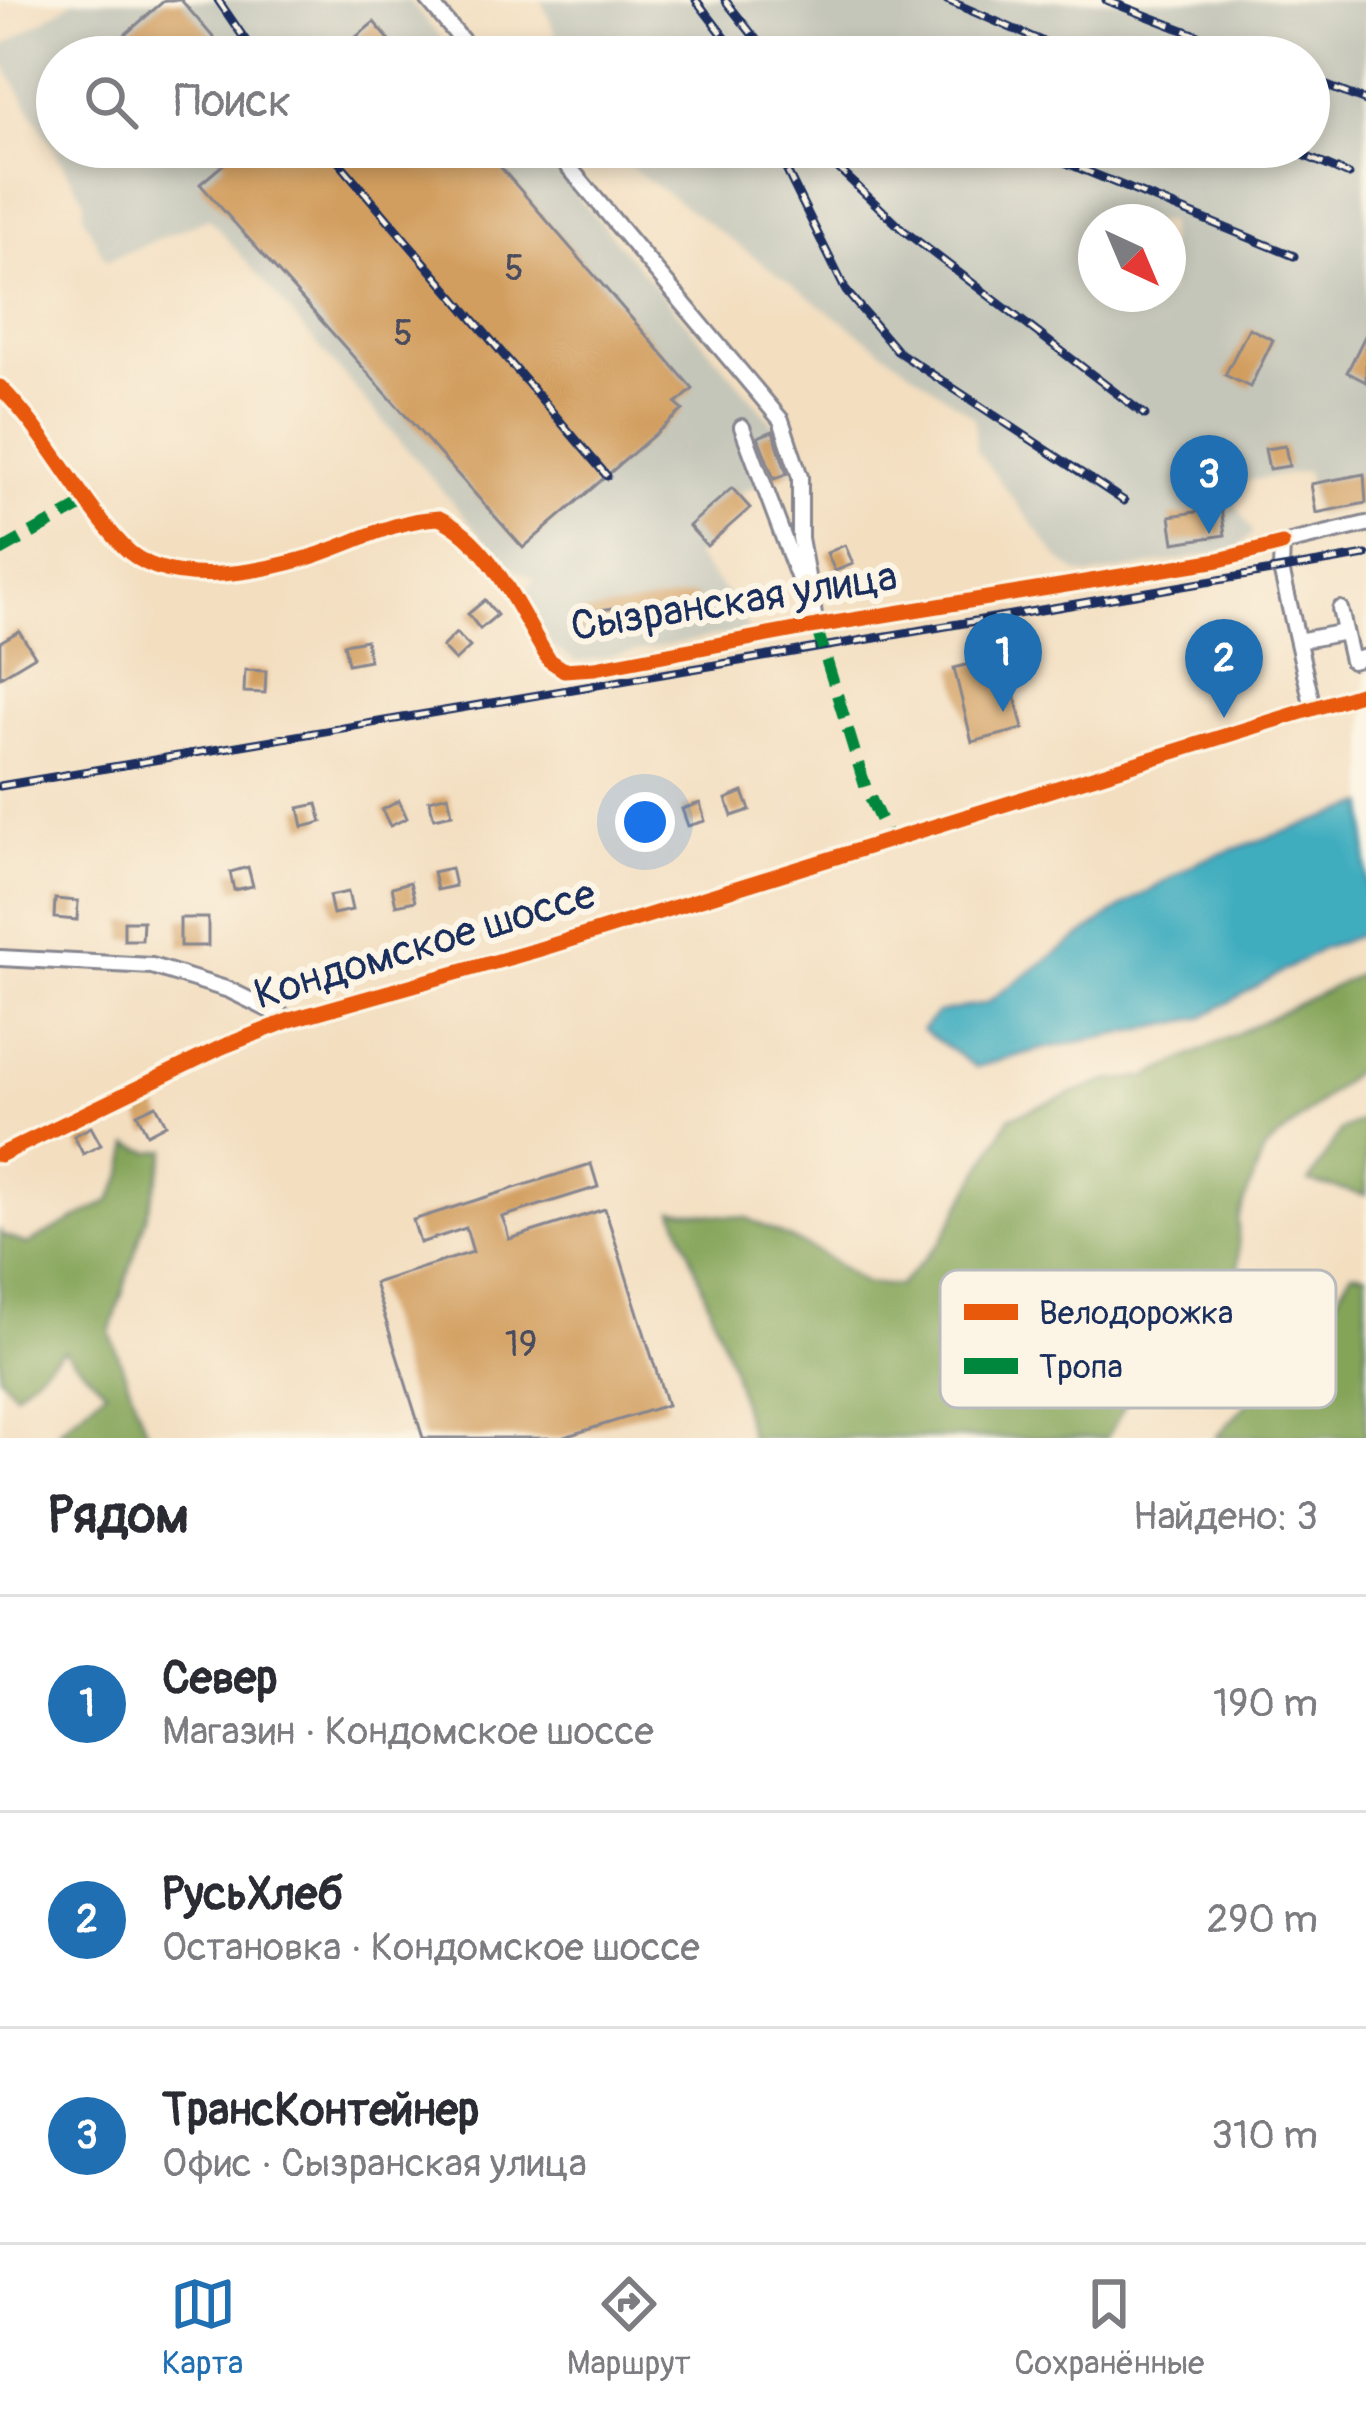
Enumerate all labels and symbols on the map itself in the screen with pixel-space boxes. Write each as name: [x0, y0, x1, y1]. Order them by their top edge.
north arrow: [1078, 204, 1186, 312]
house number: 5: [504, 246, 524, 291]
house number: 5: [393, 311, 413, 356]
pin: 3: [1170, 435, 1248, 534]
street label: Сызранская улица: [567, 551, 901, 653]
pin: 1: [964, 613, 1042, 712]
pin: 2: [1185, 619, 1263, 718]
your location: [615, 792, 675, 852]
street label: Кондомское шоссе: [248, 868, 602, 1022]
legend: [940, 1270, 1336, 1408]
text: Велодорожка: [1039, 1293, 1233, 1334]
house number: 19: [505, 1322, 537, 1367]
text: Тропа: [1039, 1347, 1123, 1388]

